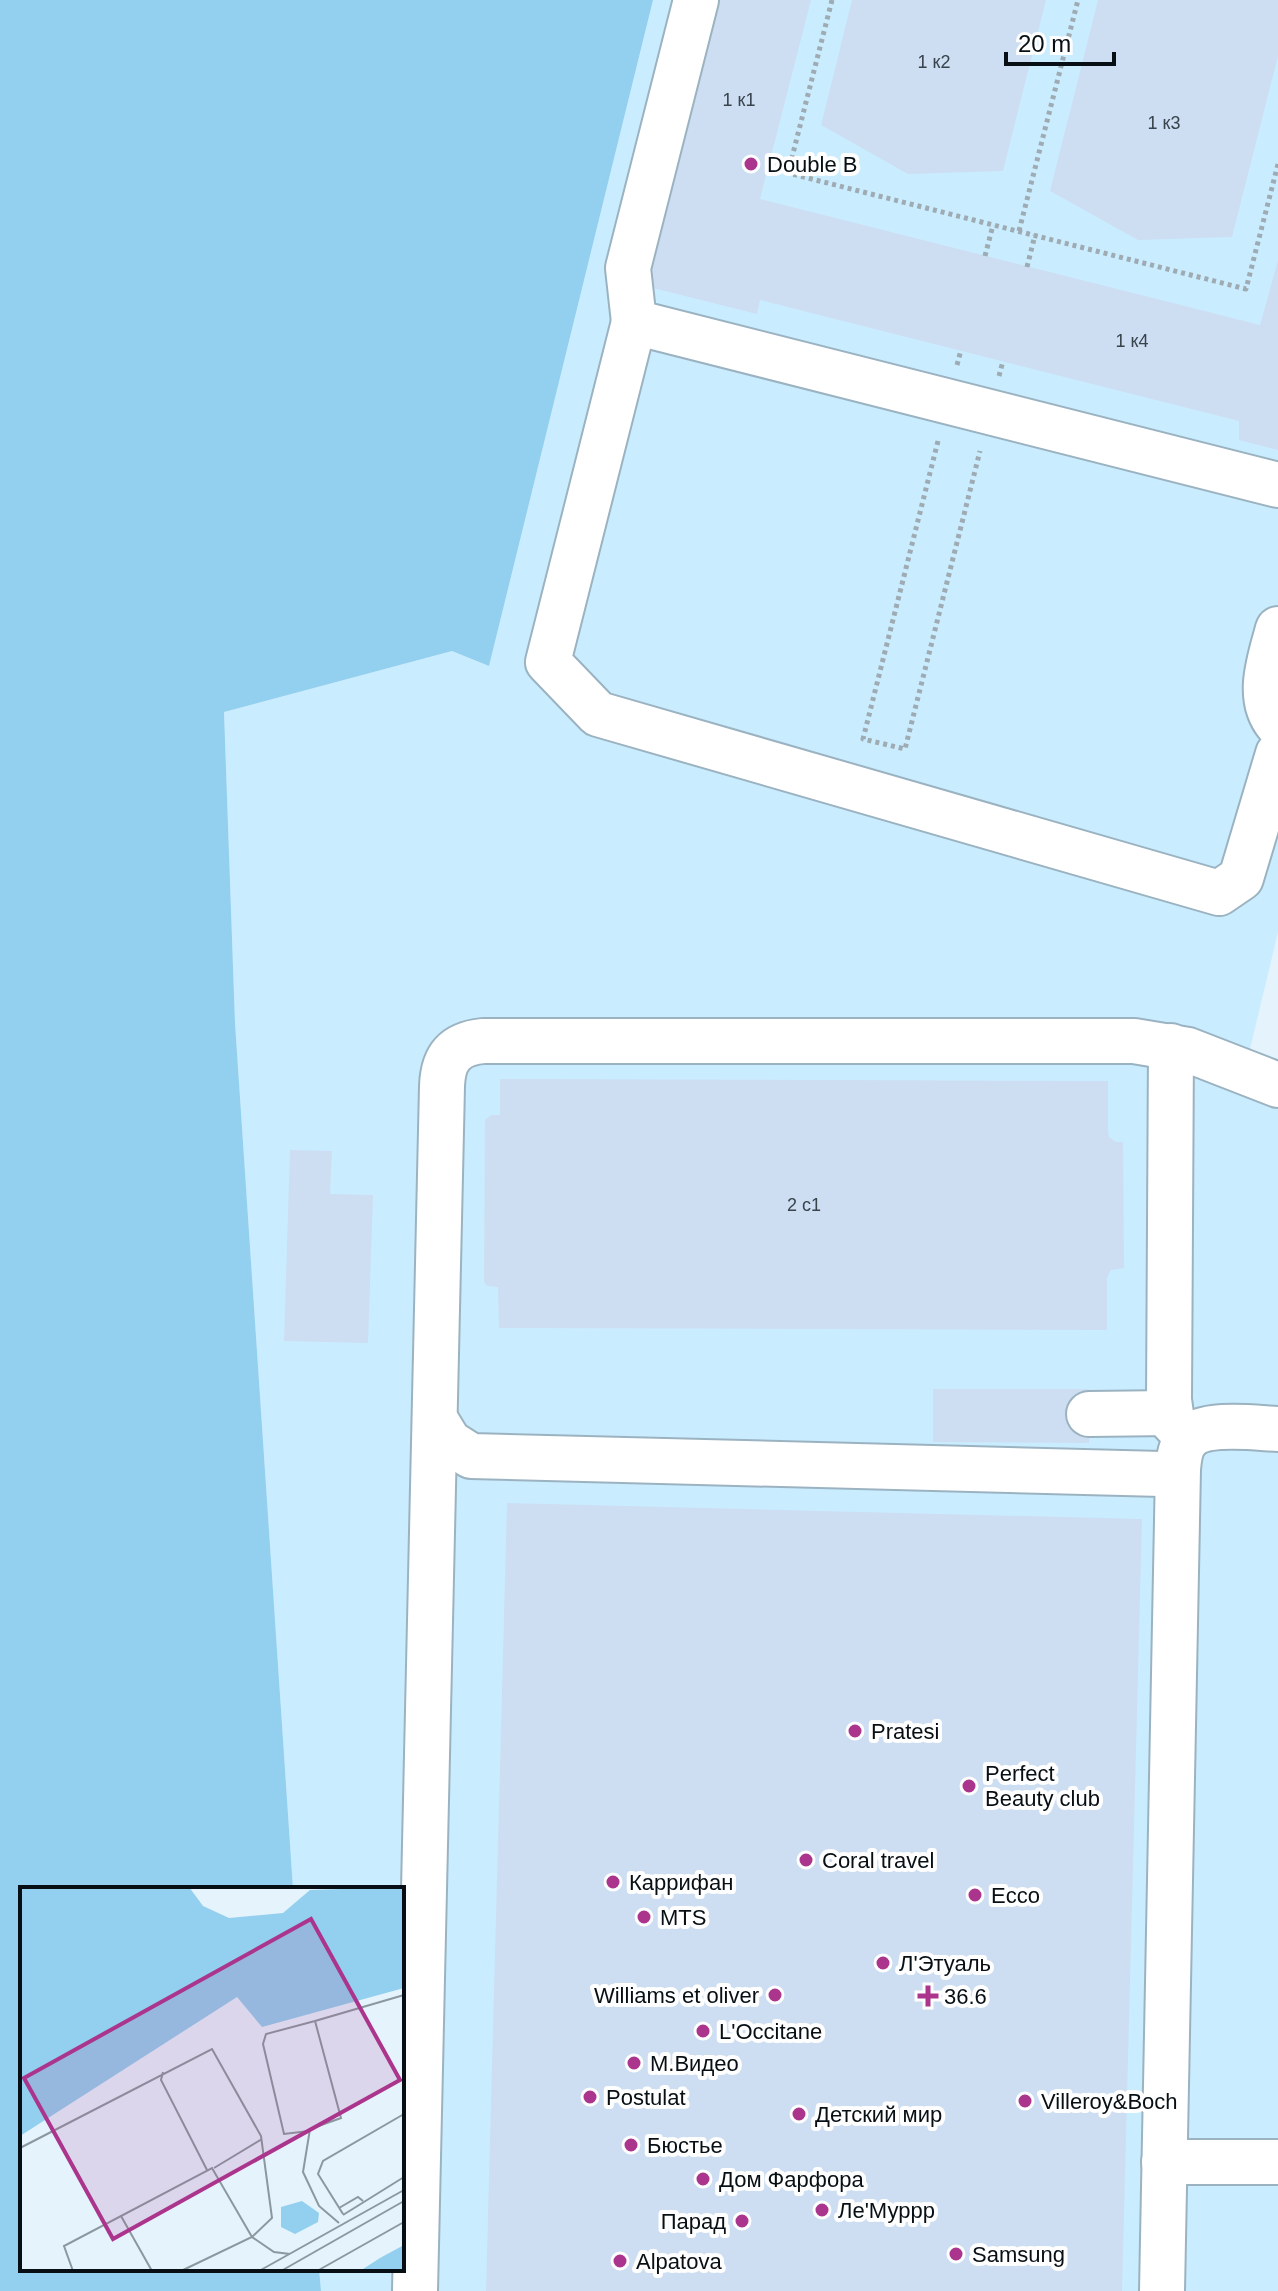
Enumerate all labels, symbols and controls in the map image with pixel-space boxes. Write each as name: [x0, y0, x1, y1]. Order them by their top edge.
scale bar: [1006, 16, 1114, 66]
text: 20 m: [1018, 30, 1071, 57]
house number: 1 к2: [918, 52, 950, 72]
house number: 1 к1: [723, 90, 755, 110]
house number: 1 к3: [1148, 113, 1180, 133]
place label: Double B: [767, 152, 858, 177]
marker: Double B: [742, 155, 760, 173]
house number: 1 к4: [1116, 331, 1148, 351]
house number: 2 с1: [787, 1195, 821, 1215]
place label: Pratesi: [871, 1719, 939, 1744]
marker: Pratesi: [846, 1722, 864, 1740]
place label: Perfect Beauty club: [985, 1761, 1100, 1811]
marker: Perfect Beauty club: [960, 1777, 978, 1795]
place label: Coral travel: [822, 1848, 934, 1873]
marker: Coral travel: [797, 1851, 815, 1869]
place label: Каррифан: [629, 1870, 733, 1895]
marker: Каррифан: [604, 1873, 622, 1891]
place label: Ecco: [991, 1883, 1040, 1908]
marker: Ecco: [966, 1886, 984, 1904]
inset map: [20, 1887, 404, 2271]
place label: MTS: [660, 1905, 706, 1930]
marker: MTS: [635, 1908, 653, 1926]
place label: Л'Этуаль: [899, 1951, 991, 1976]
marker: Л'Этуаль: [874, 1954, 892, 1972]
place label: Williams et oliver: [594, 1983, 759, 2008]
place label: 36.6: [944, 1984, 987, 2009]
marker: Williams et oliver: [766, 1986, 784, 2004]
marker: 36.6: [919, 1987, 937, 2005]
place label: L'Occitane: [719, 2019, 822, 2044]
marker: L'Occitane: [694, 2022, 712, 2040]
place label: М.Видео: [650, 2051, 739, 2076]
marker: М.Видео: [625, 2054, 643, 2072]
place label: Postulat: [606, 2085, 686, 2110]
marker: Postulat: [581, 2088, 599, 2106]
place label: Villeroy&Boch: [1041, 2089, 1178, 2114]
marker: Villeroy&Boch: [1016, 2092, 1034, 2110]
place label: Детский мир: [815, 2102, 942, 2127]
marker: Детский мир: [790, 2105, 808, 2123]
place label: Бюстье: [647, 2133, 723, 2158]
marker: Бюстье: [622, 2136, 640, 2154]
place label: Дом Фарфора: [719, 2167, 864, 2192]
marker: Дом Фарфора: [694, 2170, 712, 2188]
place label: Ле'Муррр: [838, 2198, 935, 2223]
marker: Ле'Муррр: [813, 2201, 831, 2219]
place label: Парад: [661, 2209, 726, 2234]
marker: Парад: [733, 2212, 751, 2230]
place label: Samsung: [972, 2242, 1065, 2267]
marker: Samsung: [947, 2245, 965, 2263]
place label: Alpatova: [636, 2249, 722, 2274]
marker: Alpatova: [611, 2252, 629, 2270]

